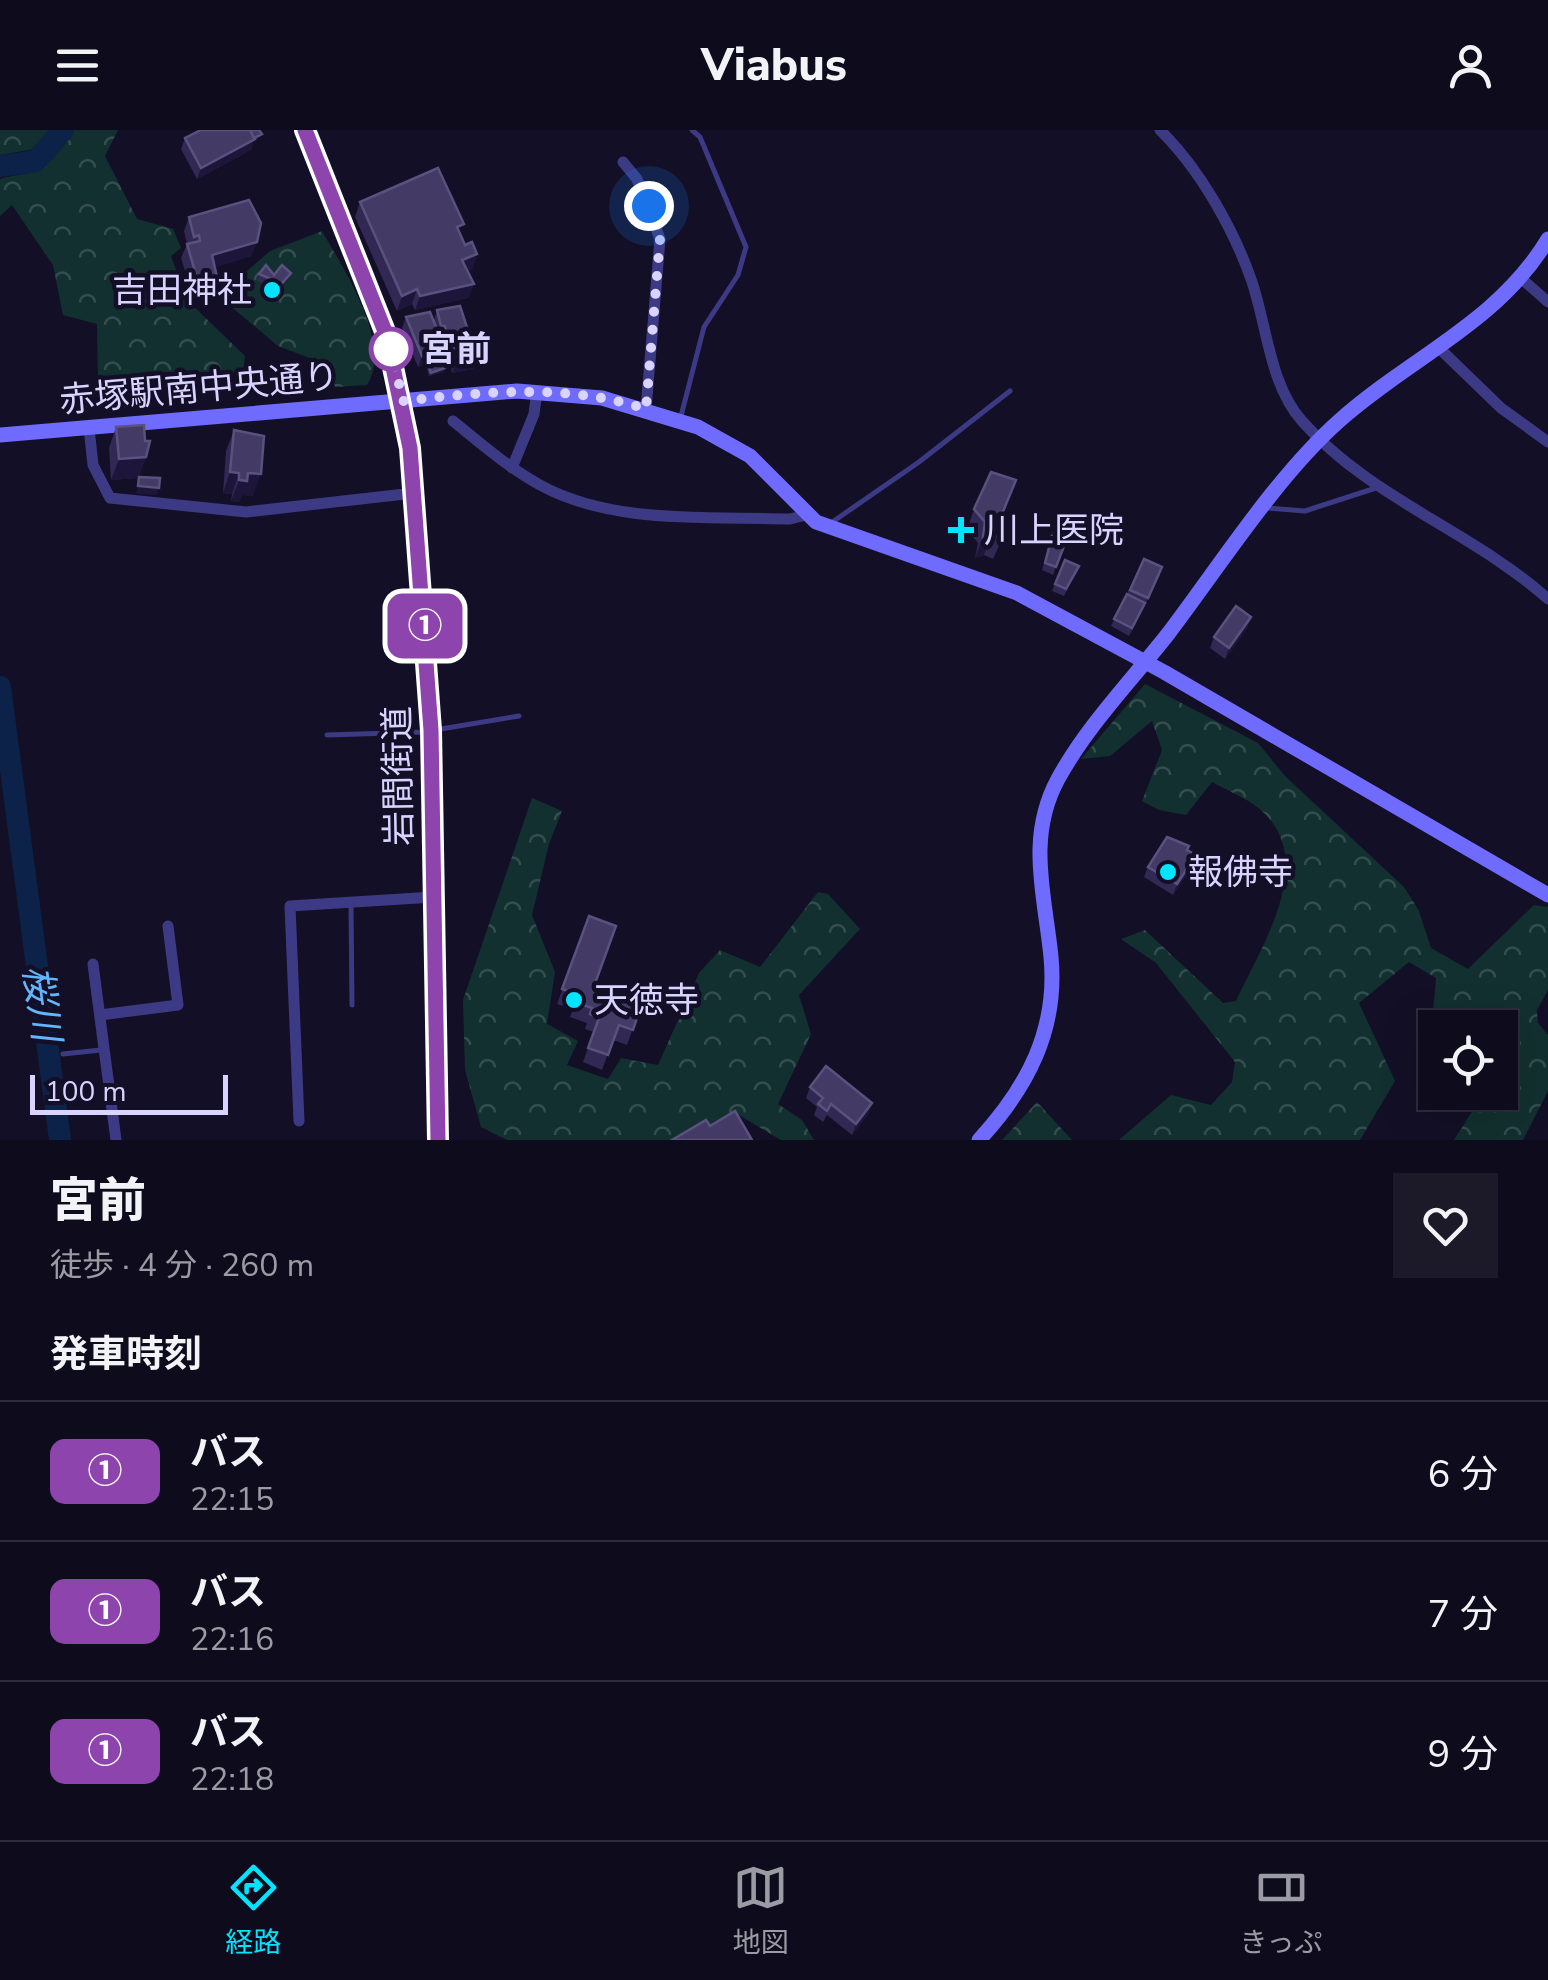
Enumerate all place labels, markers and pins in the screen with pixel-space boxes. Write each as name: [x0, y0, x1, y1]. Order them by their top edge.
place label: 吉田神社: [112, 267, 252, 314]
marker: 吉田神社: [261, 279, 283, 301]
place label: 宮前: [421, 326, 491, 373]
marker: 宮前: [370, 328, 412, 370]
place label: 川上医院: [984, 507, 1124, 554]
marker: 川上医院: [948, 517, 974, 543]
place label: 報佛寺: [1188, 849, 1293, 896]
marker: 報佛寺: [1157, 861, 1179, 883]
place label: 天徳寺: [594, 977, 699, 1024]
marker: 天徳寺: [563, 989, 585, 1011]

